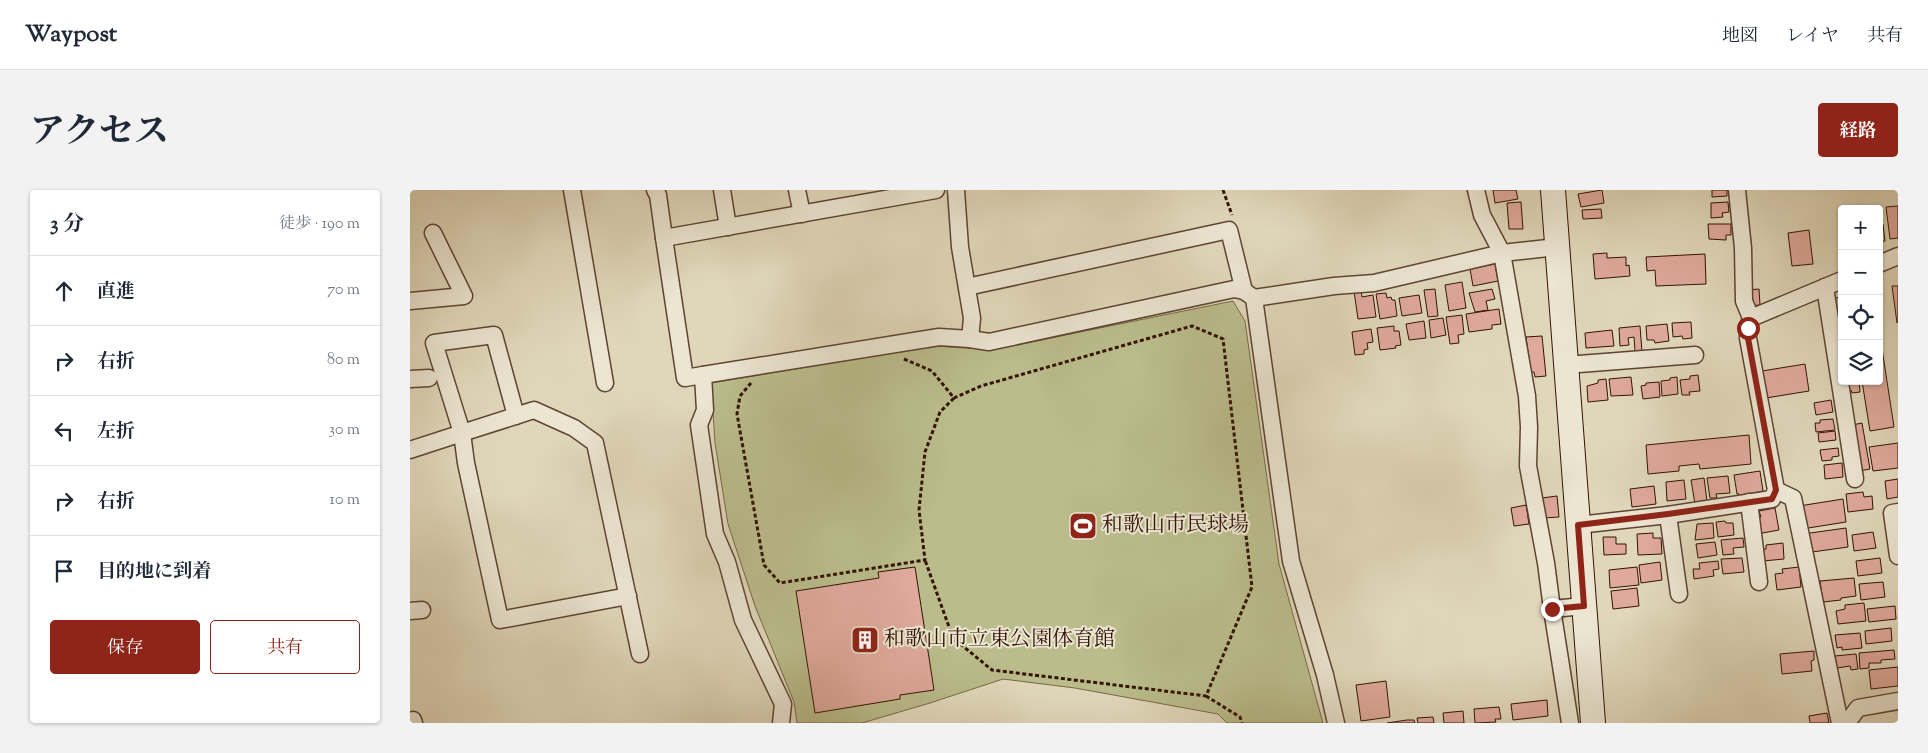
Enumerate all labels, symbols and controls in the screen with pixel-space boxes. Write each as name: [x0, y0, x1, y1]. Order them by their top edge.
text: Waypost: [25, 18, 117, 52]
text: 地図: [1722, 24, 1758, 50]
text: レイヤ: [1786, 24, 1839, 50]
text: 共有: [1867, 24, 1903, 50]
button: 経路: [1818, 103, 1898, 157]
text: アクセス: [30, 108, 169, 159]
map controls: [1838, 205, 1883, 385]
button: +: [1838, 205, 1883, 250]
text: 3 分: [50, 210, 84, 240]
text: 徒歩 · 190 m: [279, 213, 360, 236]
button: −: [1838, 250, 1883, 295]
icon: ahead: [50, 277, 78, 305]
text: 直進: [97, 279, 135, 306]
text: 70 m: [327, 279, 360, 302]
button: locate: [1838, 295, 1883, 340]
route start: [1737, 317, 1760, 340]
button: layers: [1838, 340, 1883, 385]
icon: right: [50, 347, 78, 375]
text: 右折: [97, 349, 135, 376]
text: 80 m: [327, 349, 360, 372]
icon: left: [50, 417, 78, 445]
text: 左折: [97, 419, 135, 446]
text: 30 m: [329, 419, 360, 442]
icon: right: [50, 487, 78, 515]
text: 右折: [97, 489, 135, 516]
text: 10 m: [330, 489, 360, 512]
sports icon: 和歌山市民球場: [1068, 511, 1098, 541]
place label: 和歌山市民球場: [1102, 511, 1249, 541]
icon: arrive: [50, 557, 78, 585]
text: 目的地に到着: [97, 559, 211, 586]
route end: [1541, 598, 1564, 621]
button: 保存: [50, 620, 200, 674]
button: 共有: [210, 620, 360, 674]
building icon: 和歌山市立東公園体育館: [850, 625, 880, 655]
place label: 和歌山市立東公園体育館: [884, 625, 1115, 655]

